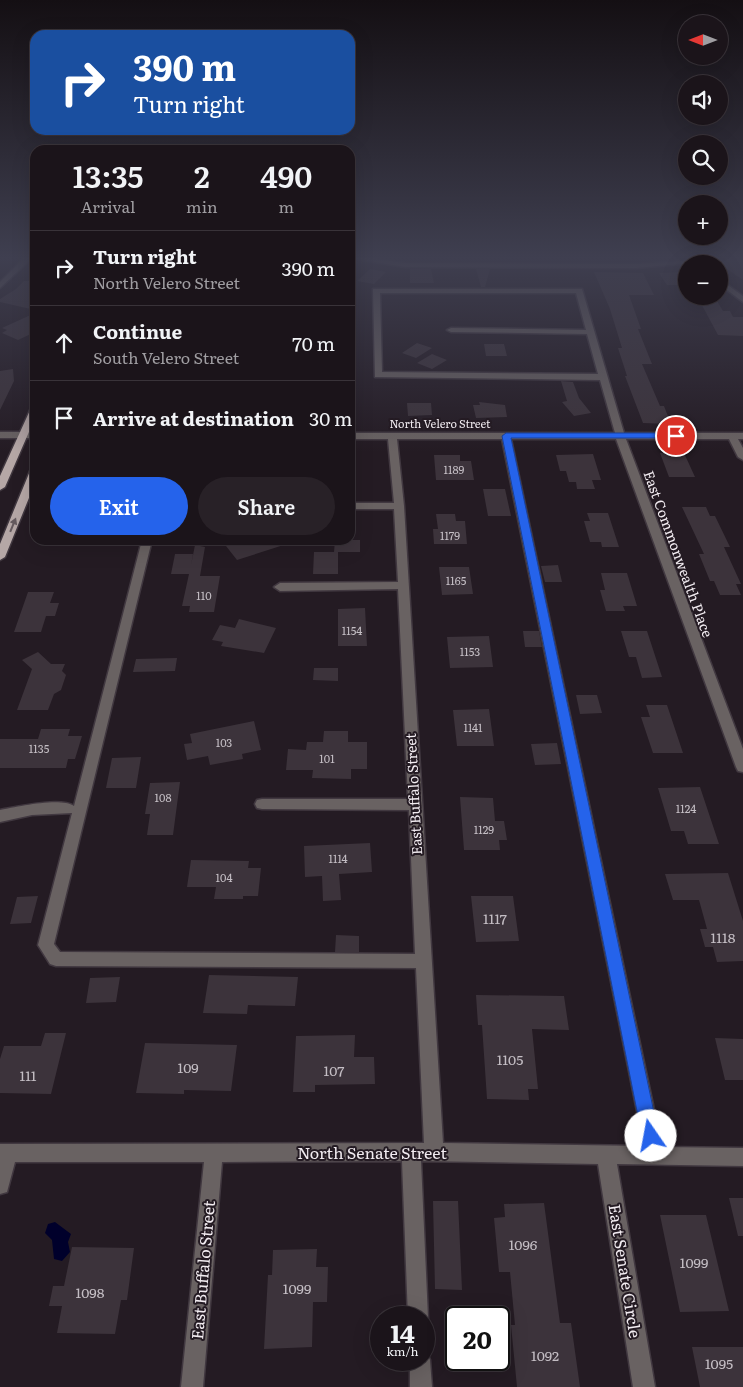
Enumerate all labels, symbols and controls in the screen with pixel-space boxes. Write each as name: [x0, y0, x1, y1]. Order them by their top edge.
north arrow: [678, 15, 728, 65]
map controls: [678, 15, 728, 305]
text: 390 m: [133, 40, 236, 92]
icon: right: [50, 50, 115, 115]
button: sound: [678, 75, 728, 125]
text: Turn right: [133, 87, 245, 120]
button: search: [678, 135, 728, 185]
text: 13:35: [73, 153, 143, 197]
text: 2: [194, 153, 210, 197]
text: 490: [260, 153, 312, 197]
text: Arrival: [81, 194, 135, 218]
text: min: [186, 194, 218, 218]
text: m: [279, 194, 294, 218]
button: +: [678, 195, 728, 245]
text: Turn right: [93, 242, 197, 270]
icon: right: [50, 254, 78, 282]
text: 390 m: [282, 254, 335, 282]
button: −: [678, 255, 728, 305]
text: North Velero Street: [93, 270, 240, 294]
text: Continue: [93, 317, 182, 345]
icon: ahead: [50, 329, 78, 357]
text: 70 m: [292, 329, 335, 357]
text: South Velero Street: [93, 345, 239, 369]
icon: arrive: [50, 404, 78, 432]
text: Arrive at destination: [93, 404, 294, 432]
text: 30 m: [309, 404, 352, 432]
street label: North Velero Street: [389, 415, 491, 431]
pin: [655, 415, 697, 457]
icon: arrive: [662, 422, 690, 450]
house number: 1189: [444, 461, 465, 477]
street label: East Commonwealth Place: [639, 467, 718, 640]
button: Exit: [50, 477, 188, 535]
button: Share: [198, 477, 335, 535]
one-way arrow: [9, 517, 17, 532]
house number: 1179: [440, 527, 460, 543]
house number: 1165: [446, 572, 467, 588]
house number: 110: [196, 587, 212, 603]
house number: 1154: [342, 622, 362, 638]
house number: 1153: [460, 643, 480, 659]
house number: 1141: [463, 719, 483, 735]
street label: East Buffalo Street: [400, 732, 426, 856]
house number: 103: [216, 734, 232, 750]
house number: 1135: [29, 740, 50, 756]
house number: 101: [319, 750, 335, 766]
house number: 108: [155, 789, 171, 805]
house number: 1124: [676, 800, 696, 816]
house number: 1129: [474, 821, 494, 837]
house number: 1114: [328, 850, 348, 866]
house number: 104: [216, 869, 232, 885]
house number: 1117: [483, 908, 507, 928]
house number: 1118: [711, 927, 736, 947]
house number: 1105: [497, 1049, 523, 1069]
house number: 109: [177, 1057, 199, 1077]
house number: 107: [324, 1060, 344, 1080]
house number: 111: [19, 1065, 37, 1085]
position arrow: [624, 1109, 676, 1161]
street label: North Senate Street: [297, 1140, 447, 1164]
street label: East Buffalo Street: [184, 1199, 220, 1340]
street label: East Senate Circle: [604, 1202, 648, 1339]
house number: 1096: [509, 1234, 538, 1254]
house number: 1099: [680, 1252, 708, 1272]
house number: 1099: [283, 1278, 311, 1298]
house number: 1098: [76, 1282, 105, 1302]
speed limit sign: 20: [445, 1306, 510, 1371]
text: 14: [390, 1314, 415, 1351]
text: km/h: [387, 1342, 418, 1360]
house number: 1092: [531, 1345, 559, 1365]
house number: 1095: [705, 1353, 733, 1373]

